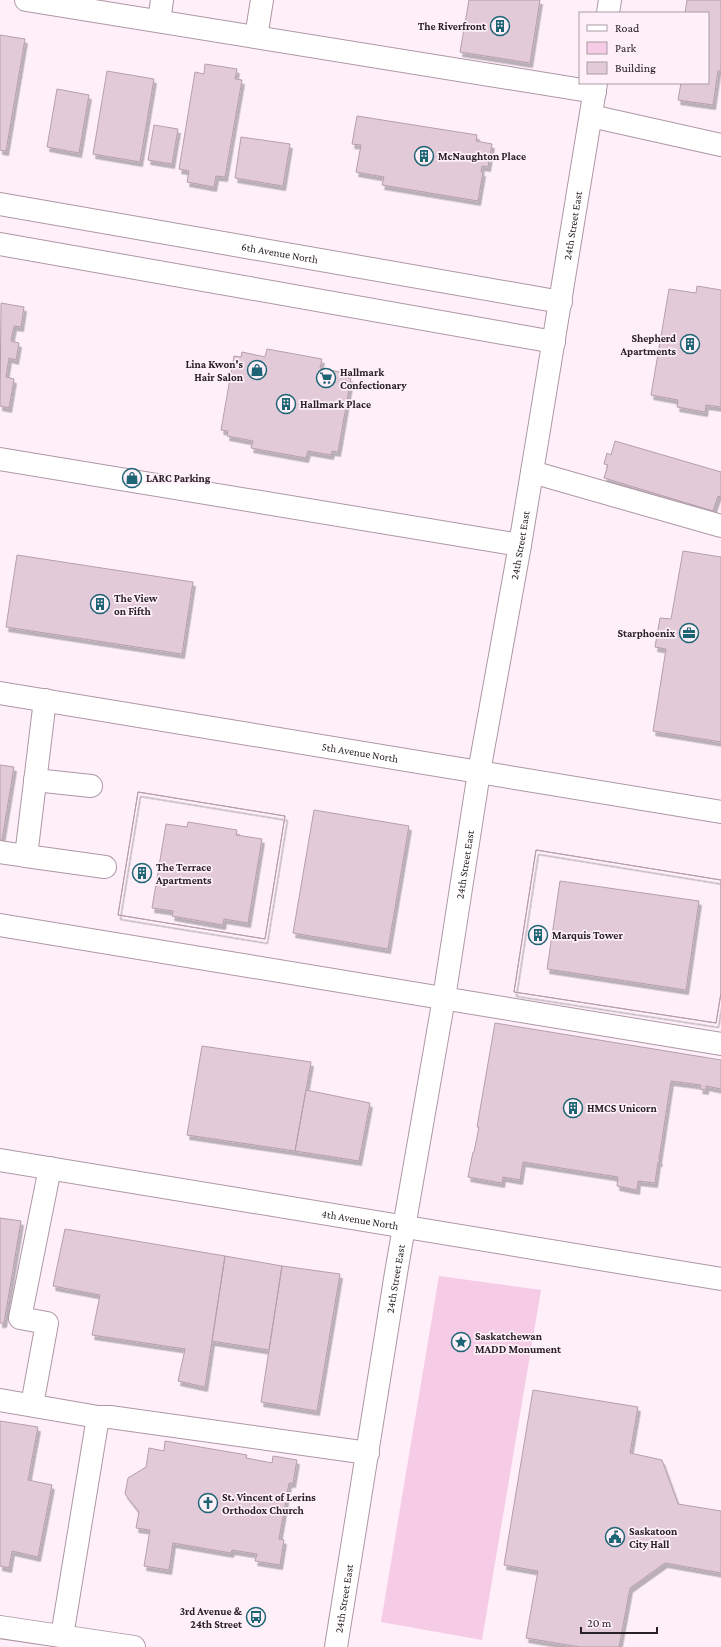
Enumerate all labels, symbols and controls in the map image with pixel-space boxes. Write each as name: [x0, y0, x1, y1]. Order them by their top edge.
legend: [579, 12, 709, 84]
building icon: The Riverfront: [489, 15, 511, 37]
place label: The Riverfront: [418, 20, 486, 32]
text: Road: [615, 21, 640, 35]
text: Park: [615, 41, 637, 55]
text: Building: [615, 61, 656, 75]
building icon: McNaughton Place: [413, 145, 435, 167]
place label: McNaughton Place: [438, 150, 526, 162]
street label: 24th Street East: [561, 190, 584, 261]
street label: 6th Avenue North: [240, 240, 319, 265]
place label: Shepherd Apartments: [620, 332, 677, 357]
building icon: Shepherd Apartments: [679, 333, 701, 355]
place label: Lina Kwon's Hair Salon: [185, 358, 244, 383]
shop icon: Lina Kwon's Hair Salon: [246, 359, 268, 381]
place label: Hallmark Confectionary: [340, 366, 407, 391]
supermarket icon: Hallmark Confectionary: [315, 367, 337, 389]
building icon: Hallmark Place: [275, 393, 297, 415]
place label: Hallmark Place: [300, 398, 371, 410]
shop icon: LARC Parking: [121, 467, 143, 489]
place label: LARC Parking: [146, 472, 211, 484]
street label: 24th Street East: [508, 510, 532, 581]
place label: The View on Fifth: [114, 592, 158, 617]
building icon: The View on Fifth: [89, 593, 111, 615]
office icon: Starphoenix: [678, 622, 700, 644]
place label: Starphoenix: [618, 627, 675, 639]
street label: 5th Avenue North: [321, 740, 399, 765]
street label: 24th Street East: [453, 829, 476, 900]
place label: The Terrace Apartments: [155, 861, 212, 886]
building icon: The Terrace Apartments: [131, 862, 153, 884]
building icon: Marquis Tower: [527, 924, 549, 946]
place label: Marquis Tower: [552, 929, 623, 941]
building icon: HMCS Unicorn: [562, 1097, 584, 1119]
place label: HMCS Unicorn: [587, 1102, 657, 1114]
street label: 4th Avenue North: [321, 1207, 400, 1232]
street label: 24th Street East: [384, 1243, 407, 1314]
place label: Saskatchewan MADD Monument: [475, 1330, 561, 1355]
place icon: Saskatchewan MADD Monument: [450, 1331, 472, 1353]
place label: St. Vincent of Lerins Orthodox Church: [222, 1491, 316, 1516]
church icon: St. Vincent of Lerins Orthodox Church: [197, 1492, 219, 1514]
place label: Saskatoon City Hall: [629, 1525, 678, 1550]
public building icon: Saskatoon City Hall: [604, 1526, 626, 1548]
street label: 24th Street East: [332, 1563, 355, 1634]
place label: 3rd Avenue & 24th Street: [180, 1605, 243, 1630]
bus stop icon: 3rd Avenue & 24th Street: [245, 1606, 267, 1628]
scale bar: [581, 1609, 657, 1635]
text: 20 m: [587, 1616, 612, 1630]

